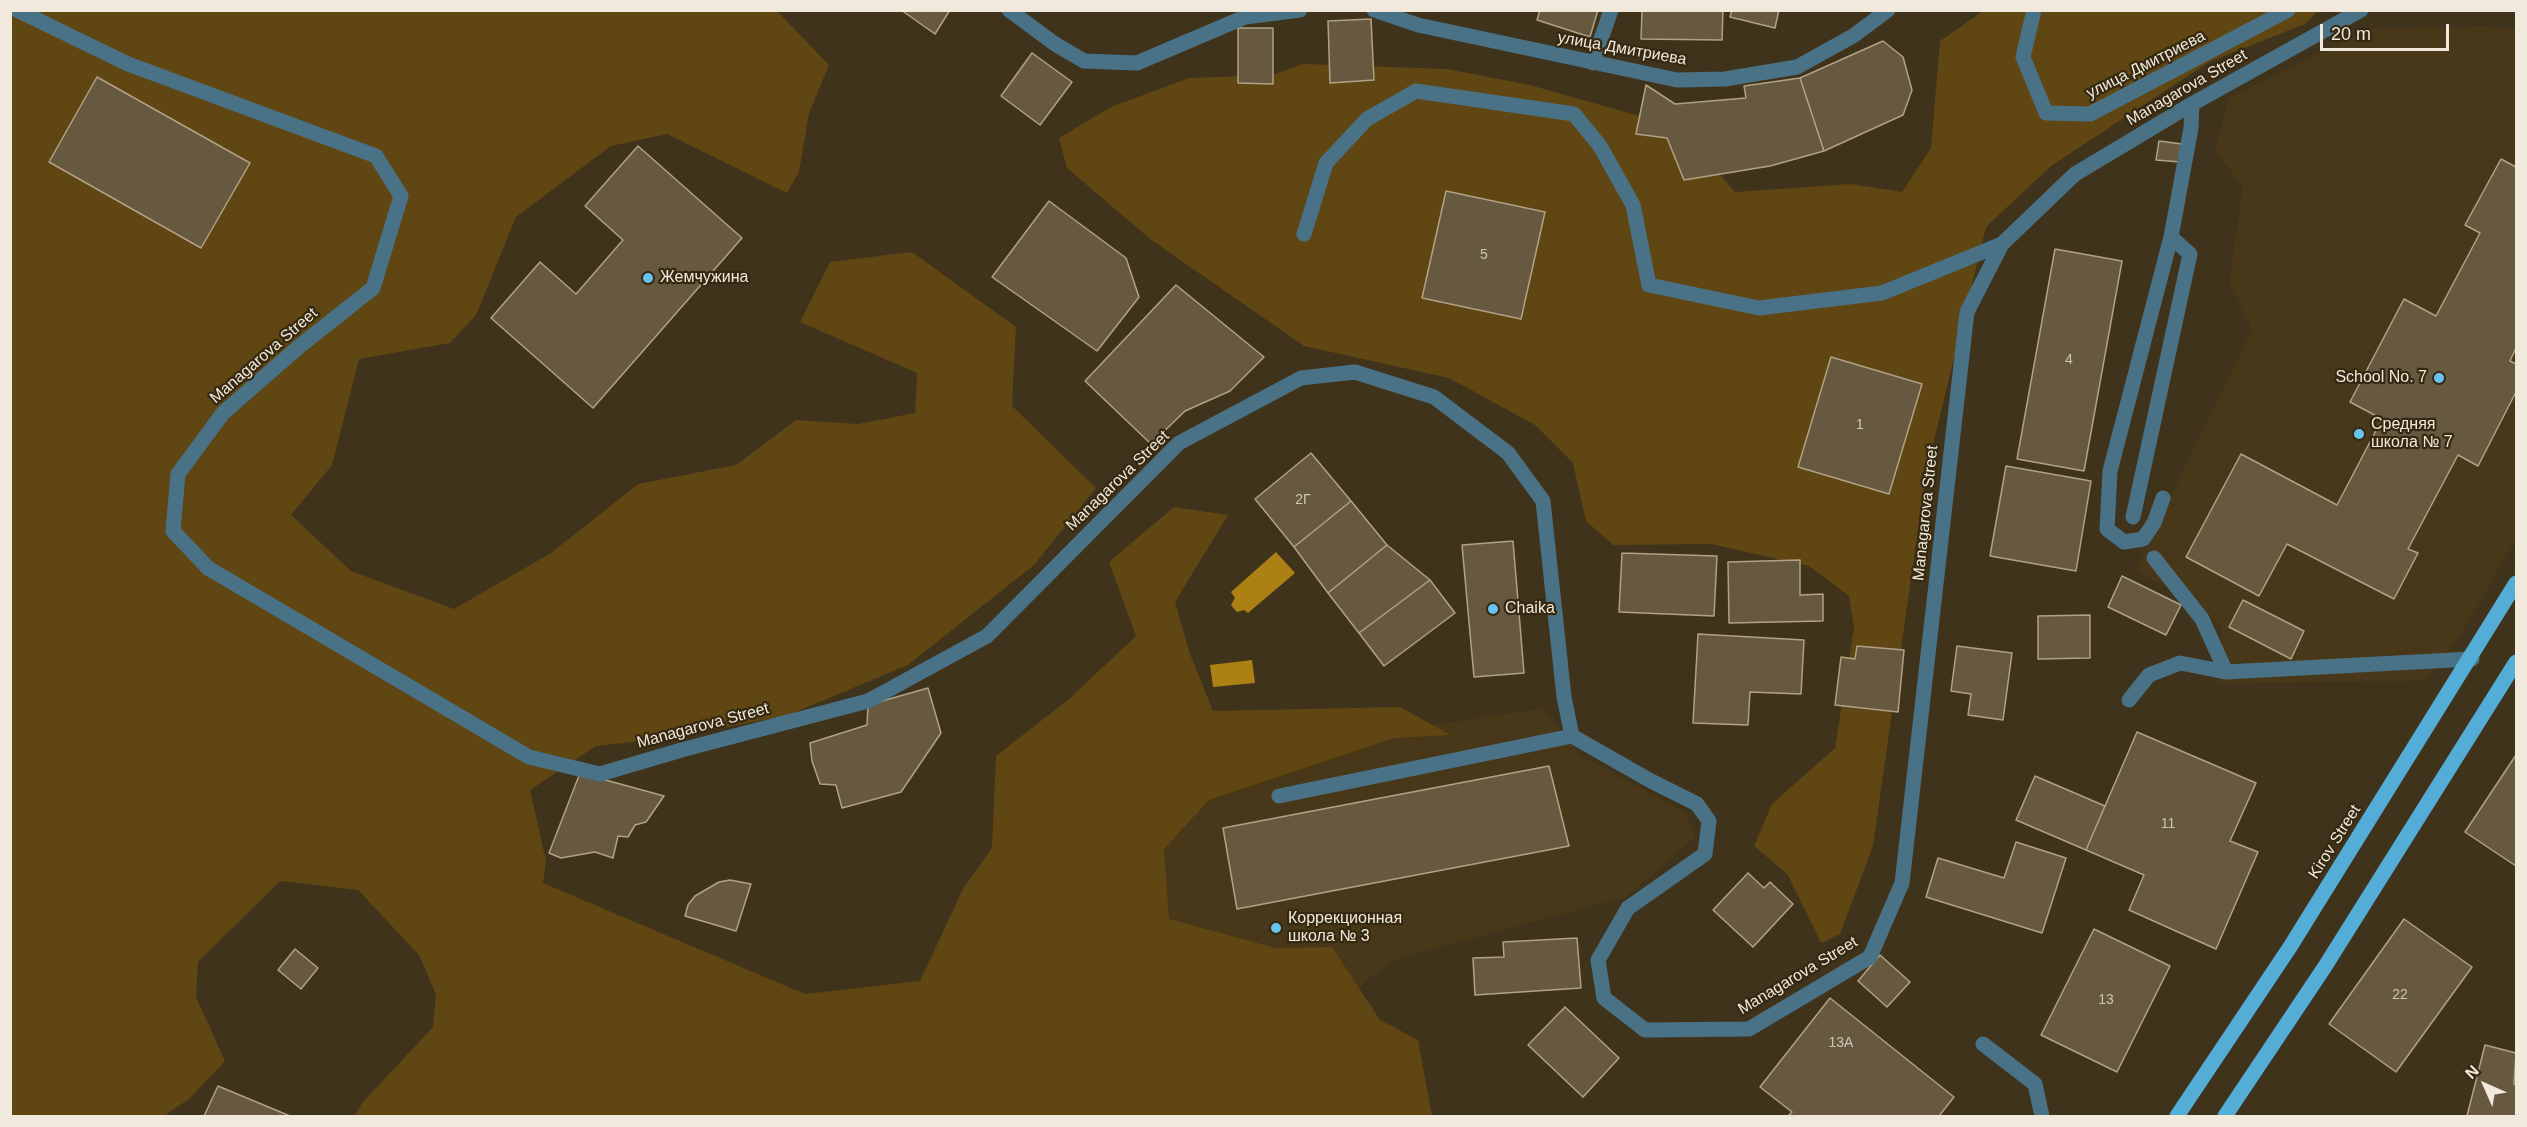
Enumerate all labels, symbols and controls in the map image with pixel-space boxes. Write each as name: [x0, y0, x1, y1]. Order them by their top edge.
scale bar: [2323, 12, 2452, 50]
text: 20 m: [2331, 24, 2371, 44]
street label: улица Дмитриева: [2084, 27, 2208, 103]
street label: улица Дмитриева: [1556, 28, 1688, 70]
street label: Managarova Street: [2123, 46, 2251, 130]
house number: 5: [1480, 247, 1488, 263]
place label: Жемчужина: [660, 268, 748, 288]
marker: Жемчужина: [641, 271, 655, 285]
street label: Managarova Street: [206, 304, 322, 408]
house number: 4: [2065, 352, 2073, 368]
place label: School No. 7: [2335, 368, 2427, 388]
marker: School No. 7: [2432, 371, 2446, 385]
place label: Средняя школа № 7: [2371, 415, 2453, 453]
house number: 1: [1856, 417, 1864, 433]
street label: Managarova Street: [1062, 427, 1174, 535]
marker: Средняя школа № 7: [2352, 427, 2366, 441]
street label: Managarova Street: [1909, 444, 1943, 582]
house number: 2Г: [1295, 492, 1311, 508]
place label: Chaika: [1505, 599, 1555, 619]
marker: Chaika: [1486, 602, 1500, 616]
street label: Managarova Street: [635, 699, 771, 753]
street label: Kirov Street: [2305, 801, 2365, 883]
house number: 11: [2161, 816, 2175, 832]
place label: Коррекционная школа № 3: [1288, 909, 1402, 947]
marker: Коррекционная школа № 3: [1269, 921, 1283, 935]
street label: Managarova Street: [1735, 933, 1861, 1019]
house number: 22: [2392, 987, 2408, 1003]
house number: 13: [2098, 992, 2114, 1008]
house number: 13А: [1829, 1035, 1853, 1051]
north arrow: [2455, 1055, 2515, 1115]
text: N: [2462, 1062, 2482, 1082]

